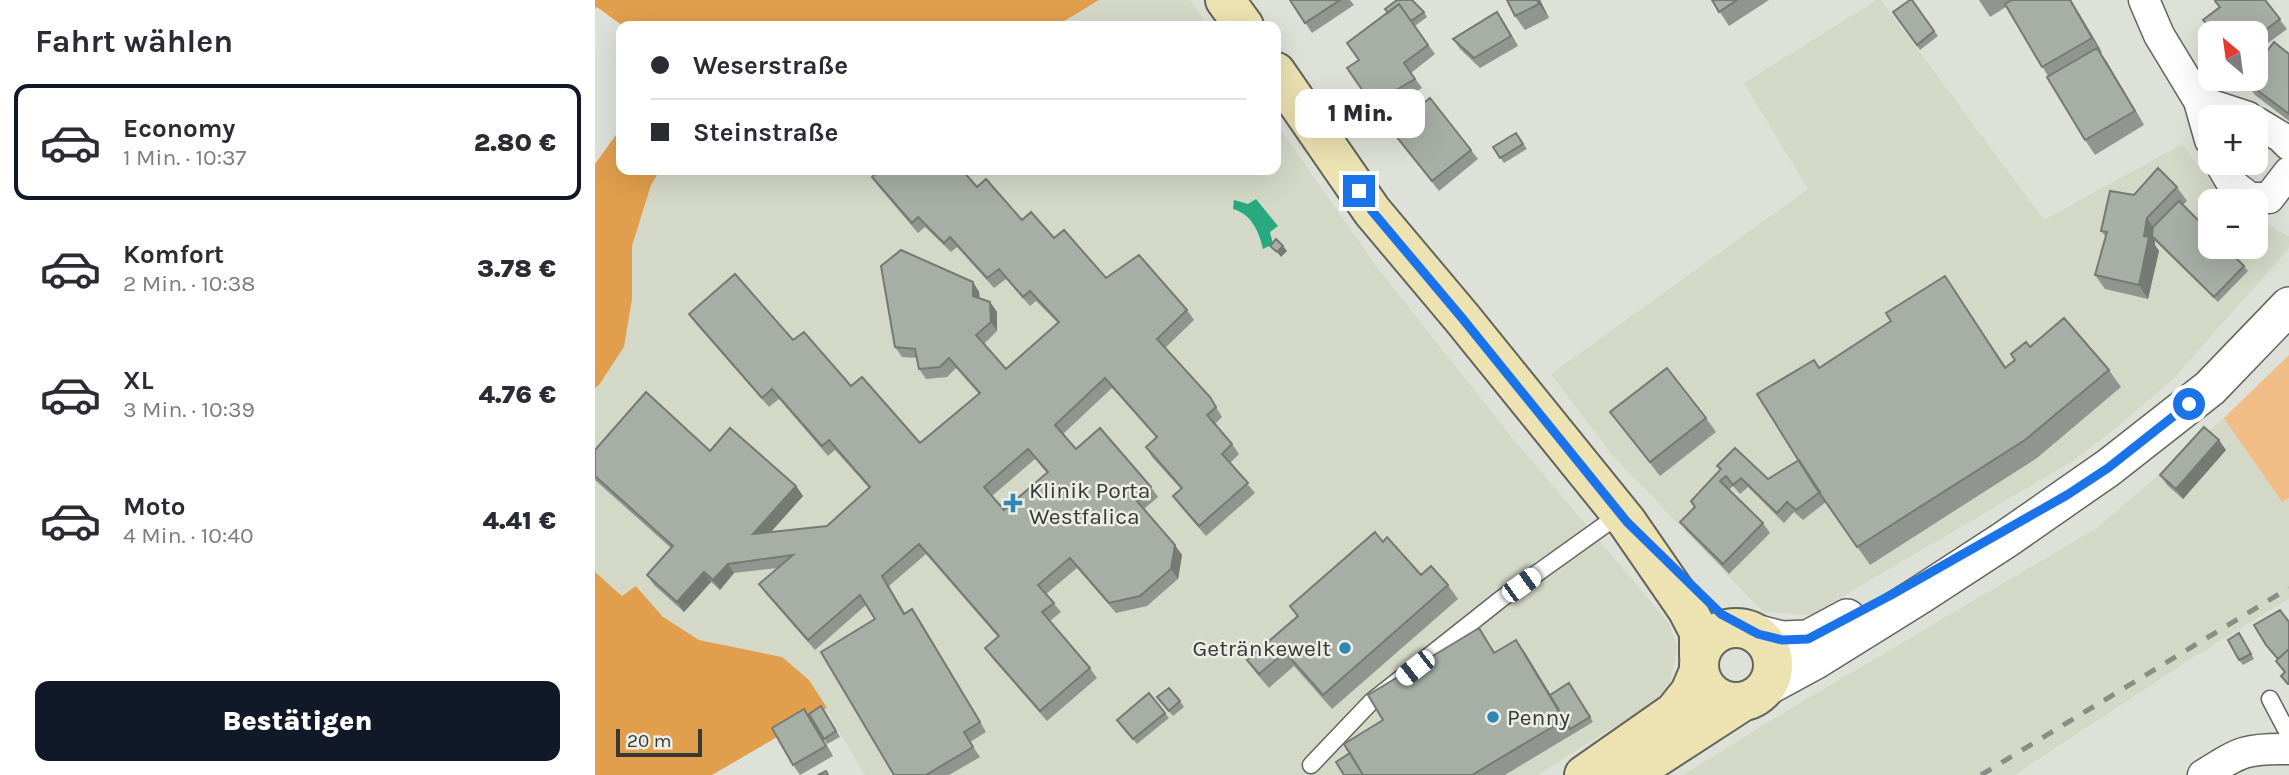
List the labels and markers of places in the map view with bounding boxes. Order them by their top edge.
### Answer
place label: Klinik Porta Westfalica [1029,477,1150,530]
marker: Klinik Porta Westfalica [1003,493,1023,513]
place label: Getränkewelt [1193,635,1331,662]
marker: Getränkewelt [1337,640,1353,656]
place label: Penny [1507,704,1570,731]
marker: Penny [1485,709,1501,725]

